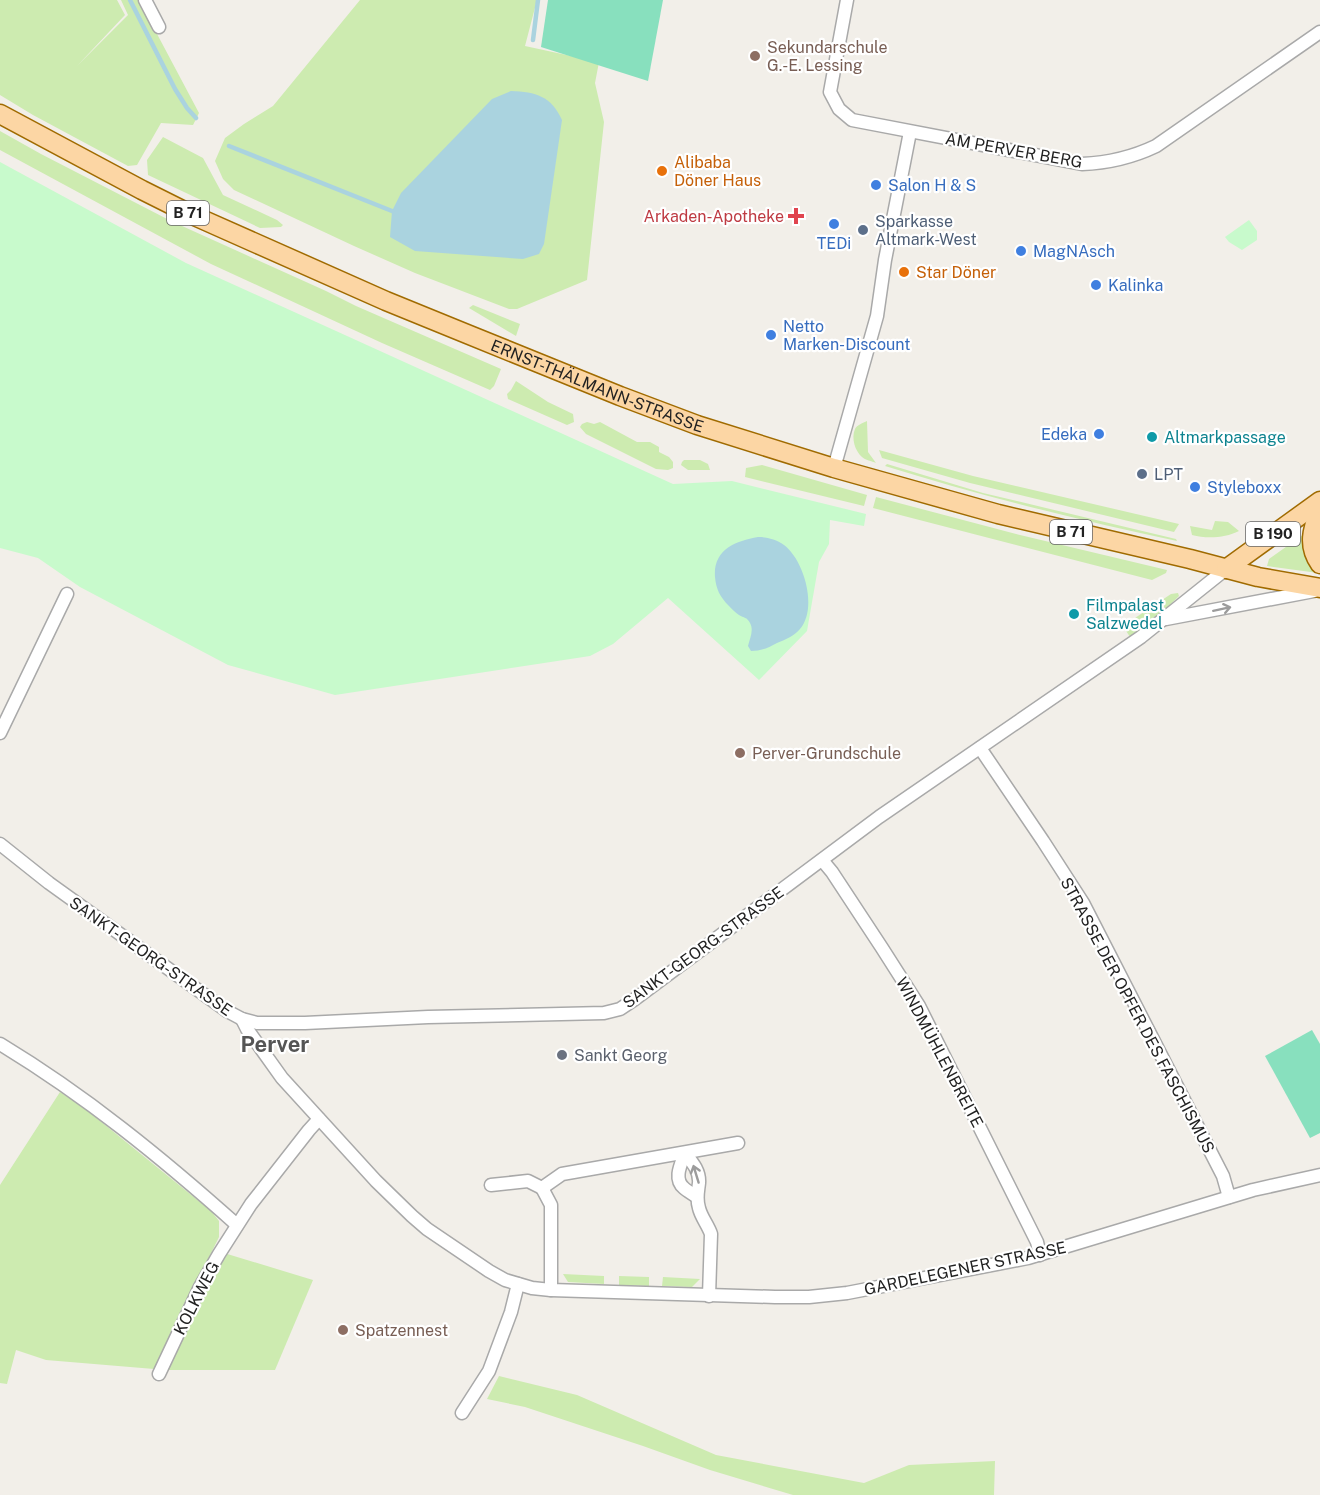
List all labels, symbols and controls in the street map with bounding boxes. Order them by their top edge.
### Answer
place label: Sekundarschule G.-E. Lessing [767,38,888,75]
marker: Sekundarschule G.-E. Lessing [748,49,762,63]
street label: AM PERVER BERG [944,129,1084,172]
place label: Alibaba Döner Haus [674,153,761,190]
marker: Alibaba Döner Haus [655,164,669,178]
place label: Salon H & S [888,176,976,195]
marker: Salon H & S [869,178,883,192]
road number: B 71 [167,201,209,225]
place label: Arkaden-Apotheke [644,207,784,226]
marker: Arkaden-Apotheke [789,209,803,223]
place label: Sparkasse Altmark-West [875,212,977,249]
marker: TEDi [827,217,841,231]
marker: Sparkasse Altmark-West [856,223,870,237]
place label: TEDi [817,234,851,253]
place label: MagNAsch [1033,242,1115,261]
marker: MagNAsch [1014,244,1028,258]
place label: Star Döner [916,263,996,282]
marker: Star Döner [897,265,911,279]
place label: Kalinka [1108,276,1163,295]
marker: Kalinka [1089,278,1103,292]
place label: Netto Marken-Discount [783,317,910,354]
marker: Netto Marken-Discount [764,328,778,342]
street label: ERNST-THÄLMANN-STRASSE [488,336,706,437]
place label: Edeka [1041,425,1087,444]
marker: Edeka [1092,427,1106,441]
place label: Altmarkpassage [1164,428,1286,447]
marker: Altmarkpassage [1145,430,1159,444]
place label: LPT [1154,465,1183,484]
marker: LPT [1135,467,1149,481]
place label: Styleboxx [1207,478,1282,497]
marker: Styleboxx [1188,480,1202,494]
road number: B 71 [1050,520,1092,544]
road number: B 190 [1246,522,1300,546]
place label: Filmpalast Salzwedel [1086,596,1164,633]
one-way arrow [1212,603,1231,614]
marker: Filmpalast Salzwedel [1067,607,1081,621]
place label: Perver-Grundschule [752,744,901,763]
marker: Perver-Grundschule [733,746,747,760]
street label: STRASSE DER OPFER DES FASCHISMUS [1057,874,1219,1156]
street label: SANKT-GEORG-STRASSE [619,883,787,1012]
street label: SANKT-GEORG-STRASSE [66,893,236,1020]
street label: WINDMÜHLENBREITE [892,973,988,1131]
district label: Perver [241,1031,309,1057]
place label: Sankt Georg [574,1046,667,1065]
marker: Sankt Georg [555,1048,569,1062]
one-way arrow [690,1164,701,1183]
street label: GARDELEGENER STRASSE [862,1238,1068,1299]
street label: KOLKWEG [170,1258,223,1338]
place label: Spatzennest [355,1321,448,1340]
marker: Spatzennest [336,1323,350,1337]

